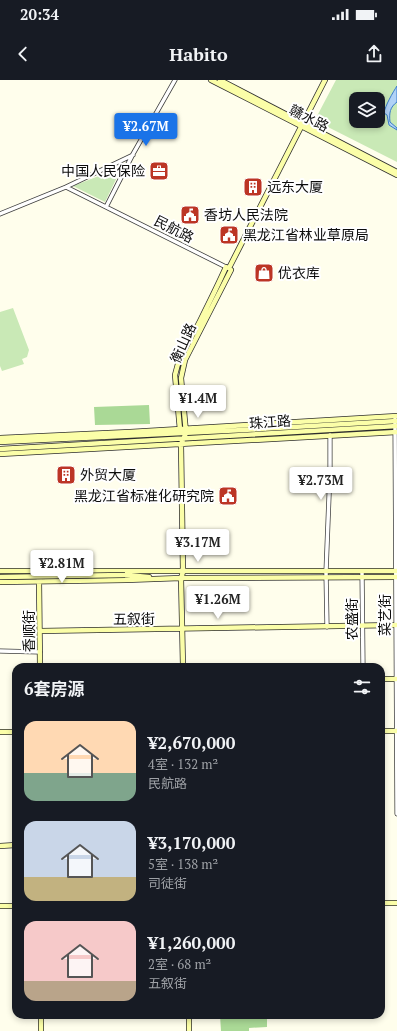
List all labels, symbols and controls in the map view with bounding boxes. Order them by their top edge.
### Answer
text: 20:34 [20,4,59,24]
text: Habito [169,42,228,66]
icon: back [12,43,34,65]
icon: share [363,43,385,65]
map controls [349,92,385,128]
button: layers [349,92,385,128]
street label: 赣水路 [286,100,332,136]
pin: ¥2.67M [113,113,179,147]
text: ¥2.67M [123,117,169,135]
office icon: 中国人民保险 [148,160,170,182]
place label: 中国人民保险 [61,161,145,180]
building icon: 远东大厦 [242,176,264,198]
place label: 远东大厦 [267,177,323,196]
public building icon: 香坊人民法院 [179,204,201,226]
place label: 香坊人民法院 [204,205,288,224]
street label: 民航路 [151,211,197,247]
public building icon: 黑龙江省林业草原局 [218,224,240,246]
place label: 黑龙江省林业草原局 [243,225,369,244]
shop icon: 优衣库 [253,262,275,284]
place label: 优衣库 [278,263,320,282]
street label: 衡山路 [165,320,200,366]
pin: ¥1.4M [170,385,226,419]
text: ¥1.4M [179,389,217,407]
street label: 珠江路 [248,411,292,432]
building icon: 外贸大厦 [55,464,77,486]
place label: 外贸大厦 [80,465,136,484]
pin: ¥2.73M [288,467,354,501]
text: ¥2.73M [298,471,344,489]
public building icon: 黑龙江省标准化研究院 [217,485,239,507]
place label: 黑龙江省标准化研究院 [74,486,214,505]
pin: ¥3.17M [165,529,231,563]
text: ¥3.17M [175,533,221,551]
pin: ¥2.81M [29,550,95,584]
text: ¥2.81M [39,554,85,572]
pin: ¥1.26M [185,586,251,620]
text: ¥1.26M [195,590,241,608]
street label: 菜艺街 [375,594,394,636]
street label: 农盛街 [342,598,361,640]
street label: 五叙街 [113,609,155,628]
street label: 香顺街 [19,610,38,652]
icon: filters [351,676,373,698]
text: 6套房源 [24,677,85,700]
text: ¥2,670,000 [148,731,235,754]
icon: home [56,737,104,785]
text: 4室 · 132 m² [148,755,218,773]
text: 民航路 [148,774,187,792]
text: ¥3,170,000 [148,831,235,854]
icon: home [56,837,104,885]
text: 5室 · 138 m² [148,855,218,873]
text: 司徒街 [148,874,187,892]
text: ¥1,260,000 [148,931,235,954]
icon: home [56,937,104,985]
text: 2室 · 68 m² [148,955,211,973]
text: 五叙街 [148,974,187,992]

